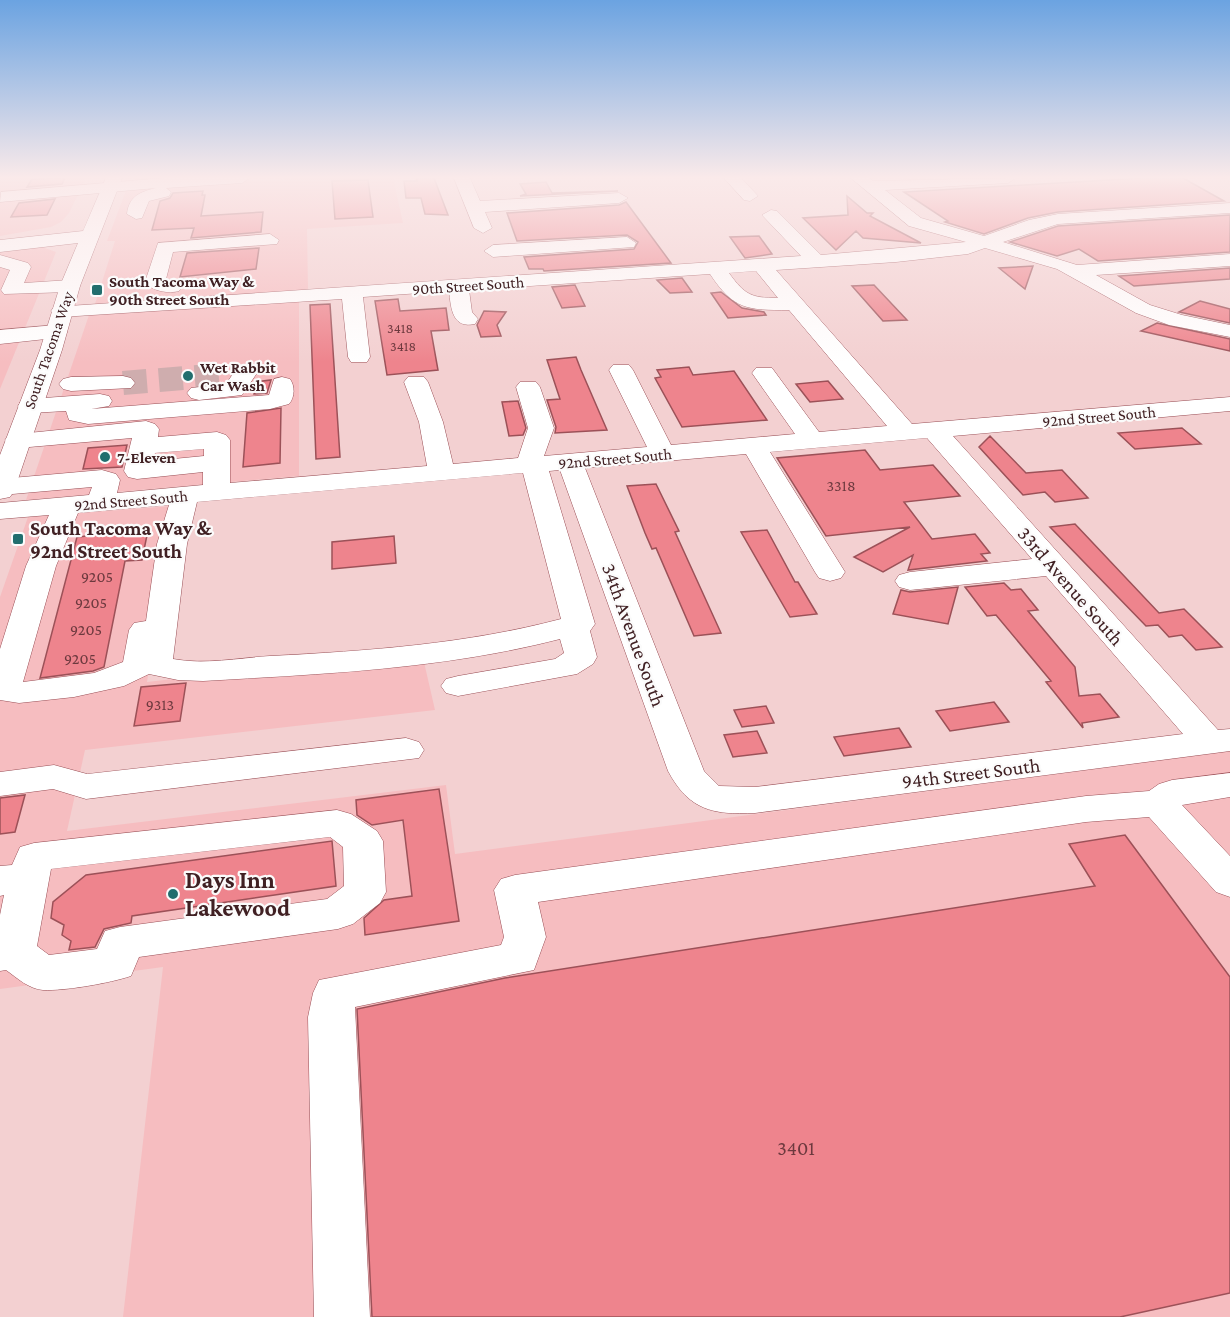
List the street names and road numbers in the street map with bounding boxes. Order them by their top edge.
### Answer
street label: 90th Street South [411,273,525,298]
street label: South Tacoma Way [20,289,78,411]
street label: 92nd Street South [1042,403,1157,430]
street label: 92nd Street South [558,445,673,472]
street label: 92nd Street South [74,487,189,514]
street label: 33rd Avenue South [1014,522,1129,650]
street label: 34th Avenue South [598,560,670,710]
street label: 94th Street South [901,754,1042,792]

